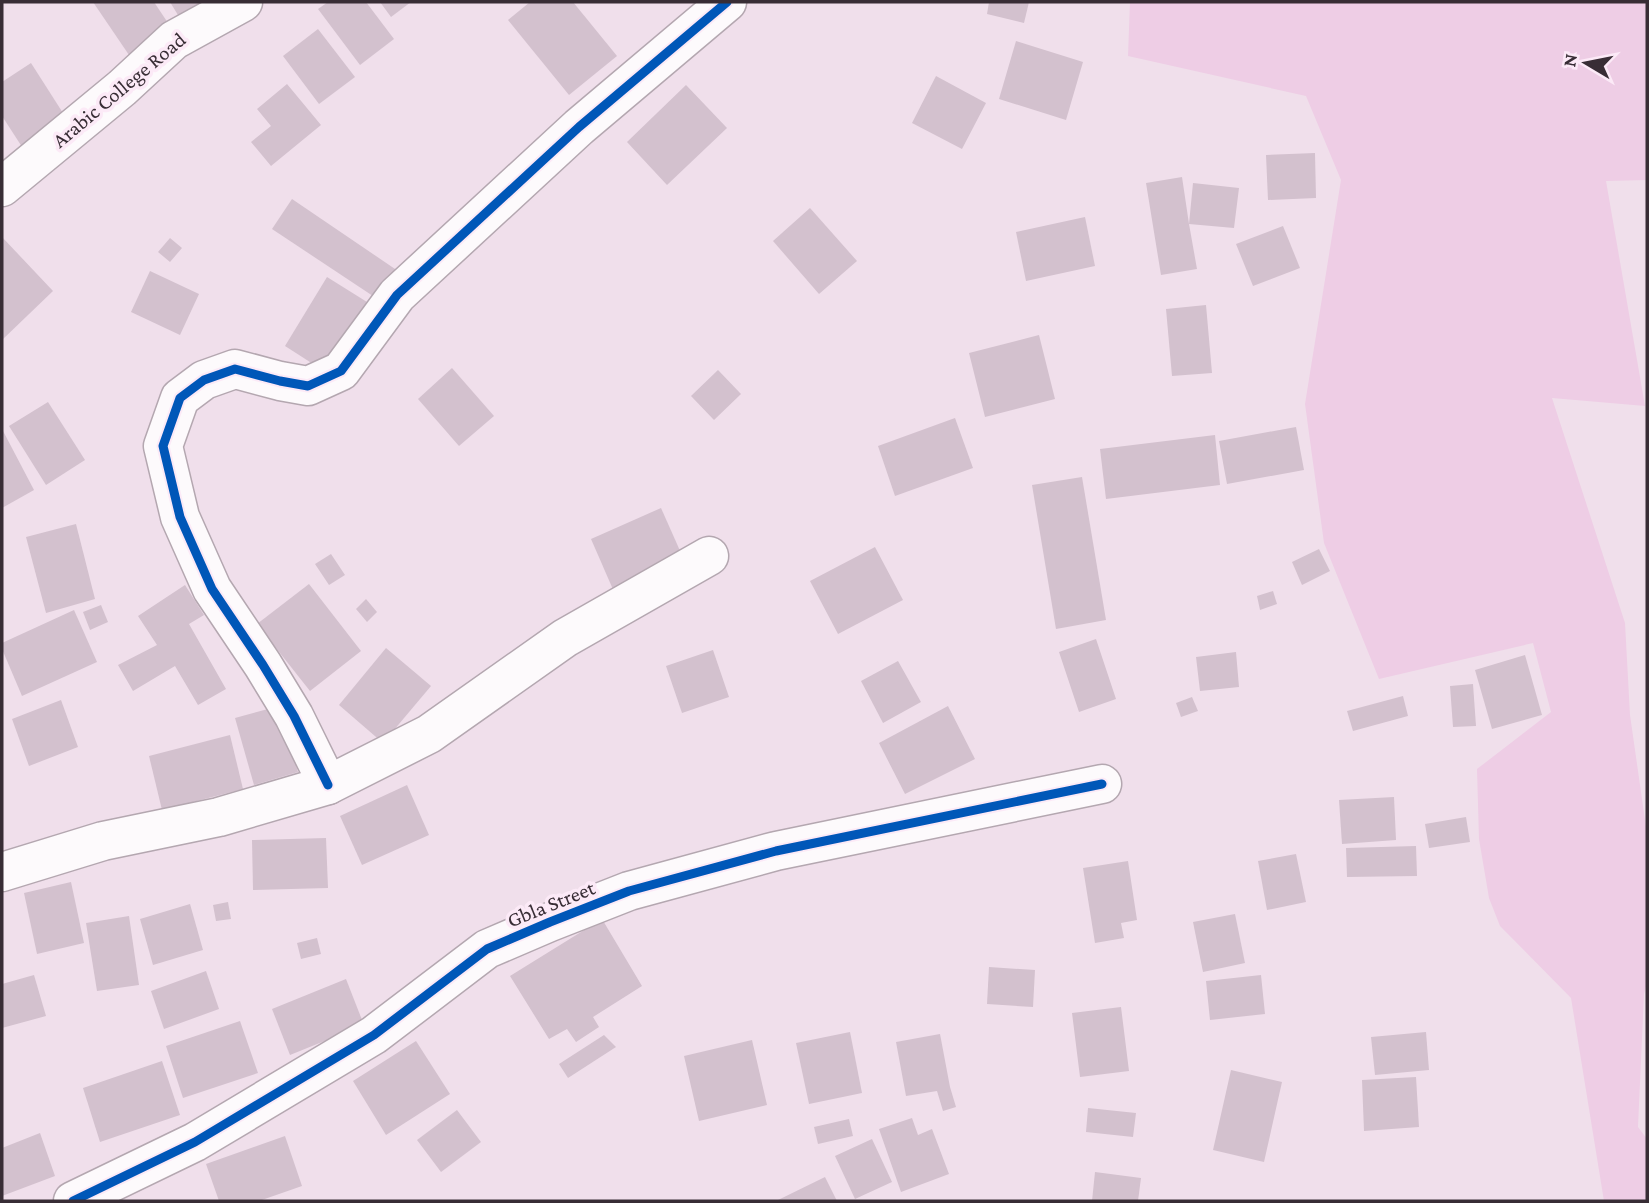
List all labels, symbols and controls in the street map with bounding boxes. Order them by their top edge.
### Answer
street label: Arabic College Road [48,27,190,153]
north arrow [1551,28,1621,98]
text: N [1558,52,1581,68]
street label: Gbla Street [504,875,599,932]

